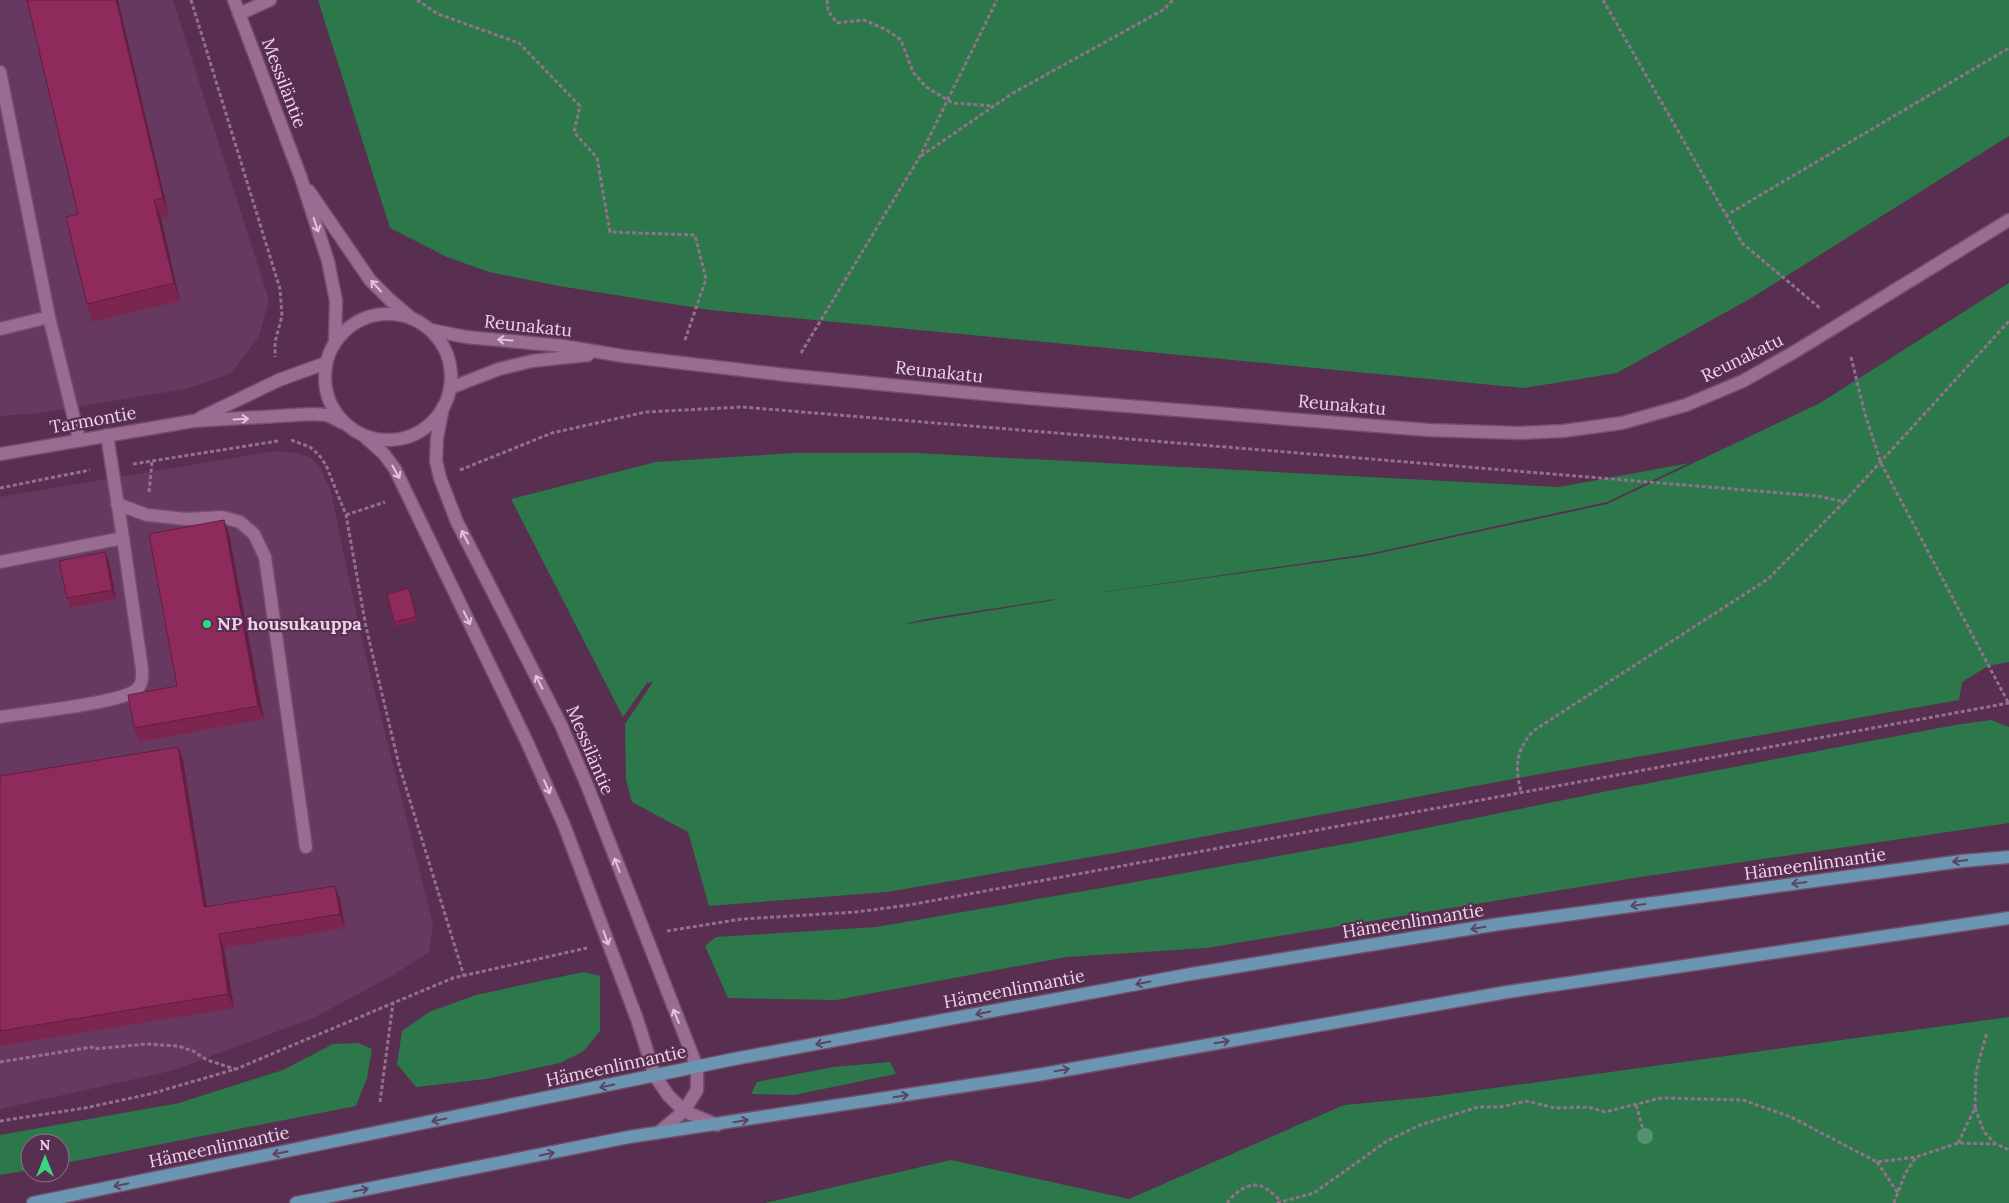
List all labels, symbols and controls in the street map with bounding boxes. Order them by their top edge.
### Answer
street label: Messiläntie [257,35,312,131]
one-way arrow [312,216,322,232]
one-way arrow [370,280,382,292]
street label: Reunakatu [483,309,573,342]
street label: Reunakatu [1697,328,1787,387]
one-way arrow [497,335,513,344]
street label: Reunakatu [894,355,984,388]
street label: Reunakatu [1297,389,1387,420]
street label: Tarmontie [48,401,138,438]
one-way arrow [233,414,249,423]
one-way arrow [391,464,401,479]
one-way arrow [460,530,470,545]
one-way arrow [463,610,473,625]
place label: NP housukauppa [217,612,362,635]
marker: NP housukauppa [201,618,213,630]
one-way arrow [534,675,543,690]
street label: Messiläntie [561,702,620,798]
one-way arrow [543,779,553,794]
street label: Hämeenlinnantie [1742,842,1888,885]
one-way arrow [1953,856,1969,866]
one-way arrow [612,858,621,873]
one-way arrow [1792,878,1808,888]
street label: Hämeenlinnantie [1340,898,1486,943]
one-way arrow [1631,901,1647,911]
one-way arrow [1470,923,1486,933]
one-way arrow [602,930,612,945]
street label: Hämeenlinnantie [941,964,1087,1013]
one-way arrow [1135,979,1151,988]
one-way arrow [976,1008,992,1018]
one-way arrow [671,1009,681,1024]
one-way arrow [1214,1037,1230,1047]
one-way arrow [816,1038,832,1048]
street label: Hämeenlinnantie [543,1039,689,1092]
one-way arrow [1053,1065,1069,1075]
one-way arrow [600,1082,616,1091]
one-way arrow [893,1091,909,1101]
one-way arrow [432,1116,448,1125]
one-way arrow [733,1116,749,1126]
street label: Hämeenlinnantie [146,1120,292,1173]
north arrow [20,1133,70,1183]
text: N [40,1136,51,1154]
one-way arrow [272,1148,288,1158]
one-way arrow [538,1148,554,1158]
one-way arrow [113,1181,129,1190]
one-way arrow [353,1185,369,1194]

